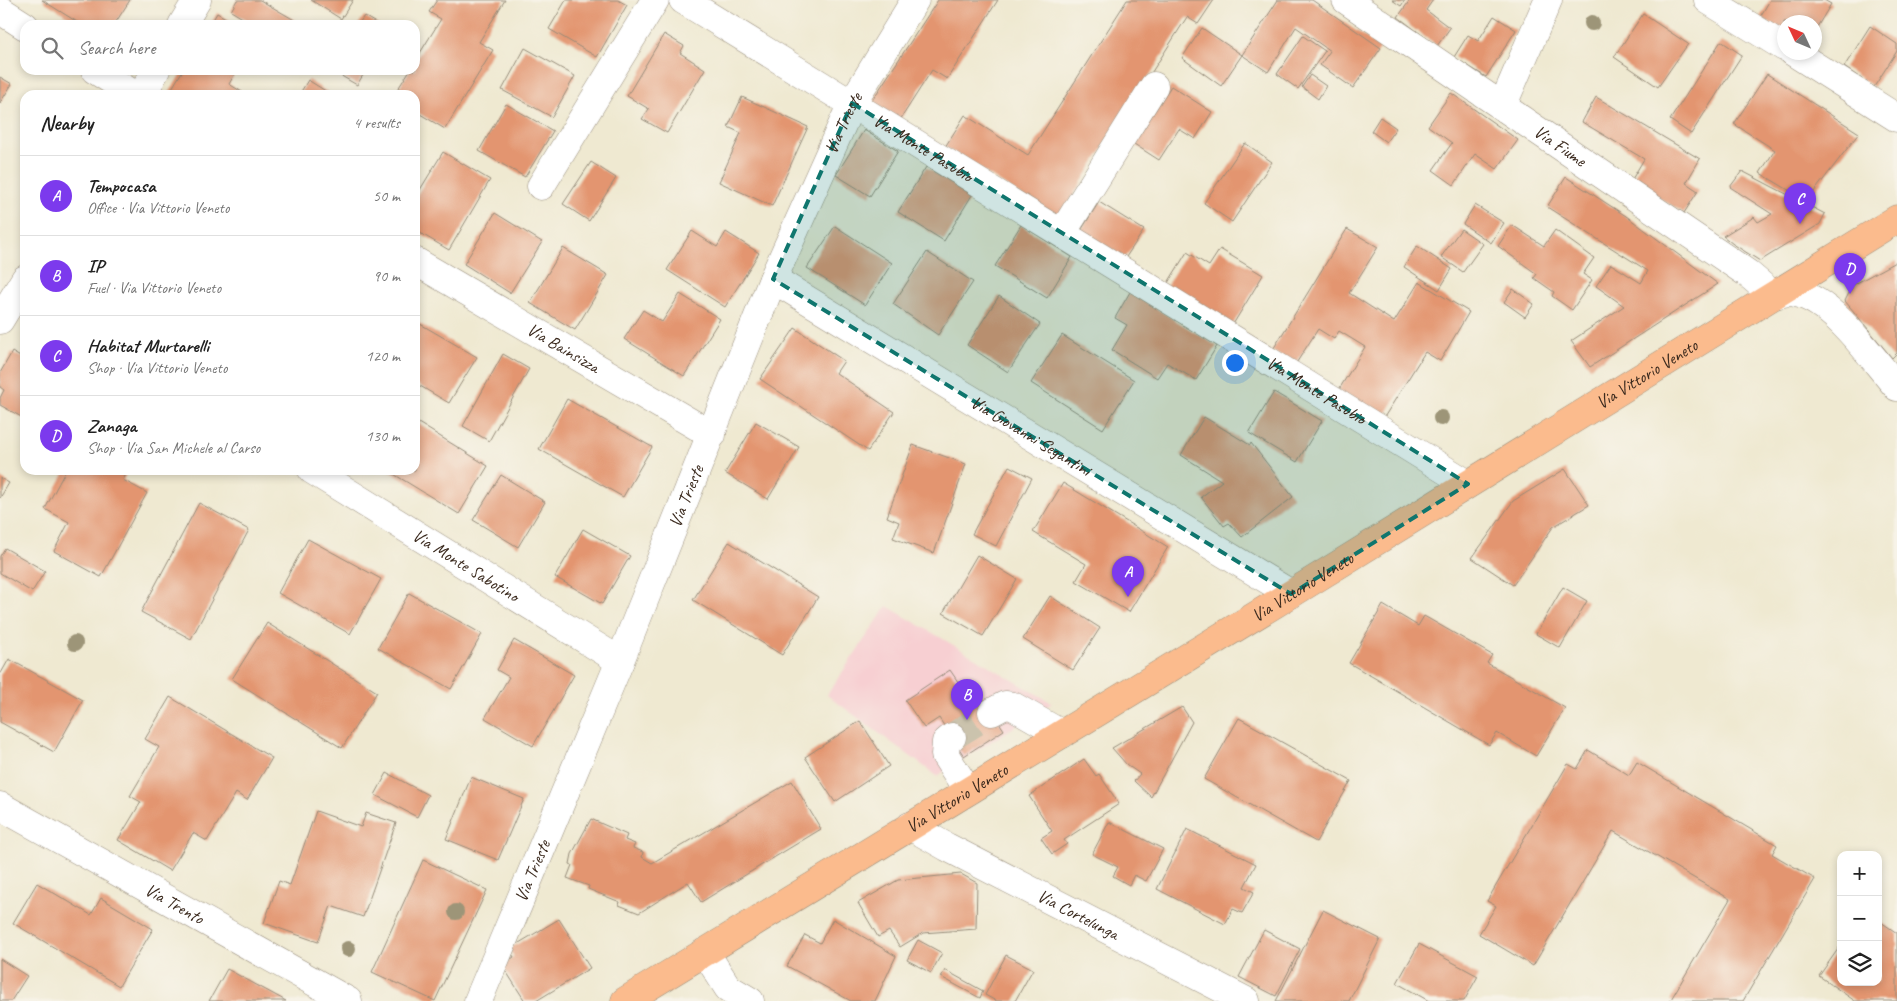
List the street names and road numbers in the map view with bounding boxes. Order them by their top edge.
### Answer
street label: Via Trieste [820,87,867,157]
street label: Via Monte Pasubio [869,109,978,188]
street label: Via Fiume [1530,120,1591,172]
street label: Via Bainsizza [523,318,605,379]
street label: Via Vittorio Veneto [1592,333,1703,413]
street label: Via Monte Pasubio [1263,352,1371,430]
street label: Via Giovanni Segantini [967,391,1097,482]
street label: Via Trieste [664,461,709,530]
street label: Via Monte Sabotino [409,524,524,608]
street label: Via Vittorio Veneto [1248,546,1359,626]
street label: Via Vittorio Veneto [902,758,1013,838]
street label: Via Trieste [510,836,555,905]
street label: Via Trento [141,879,209,930]
street label: Via Cortelunga [1034,884,1124,945]

